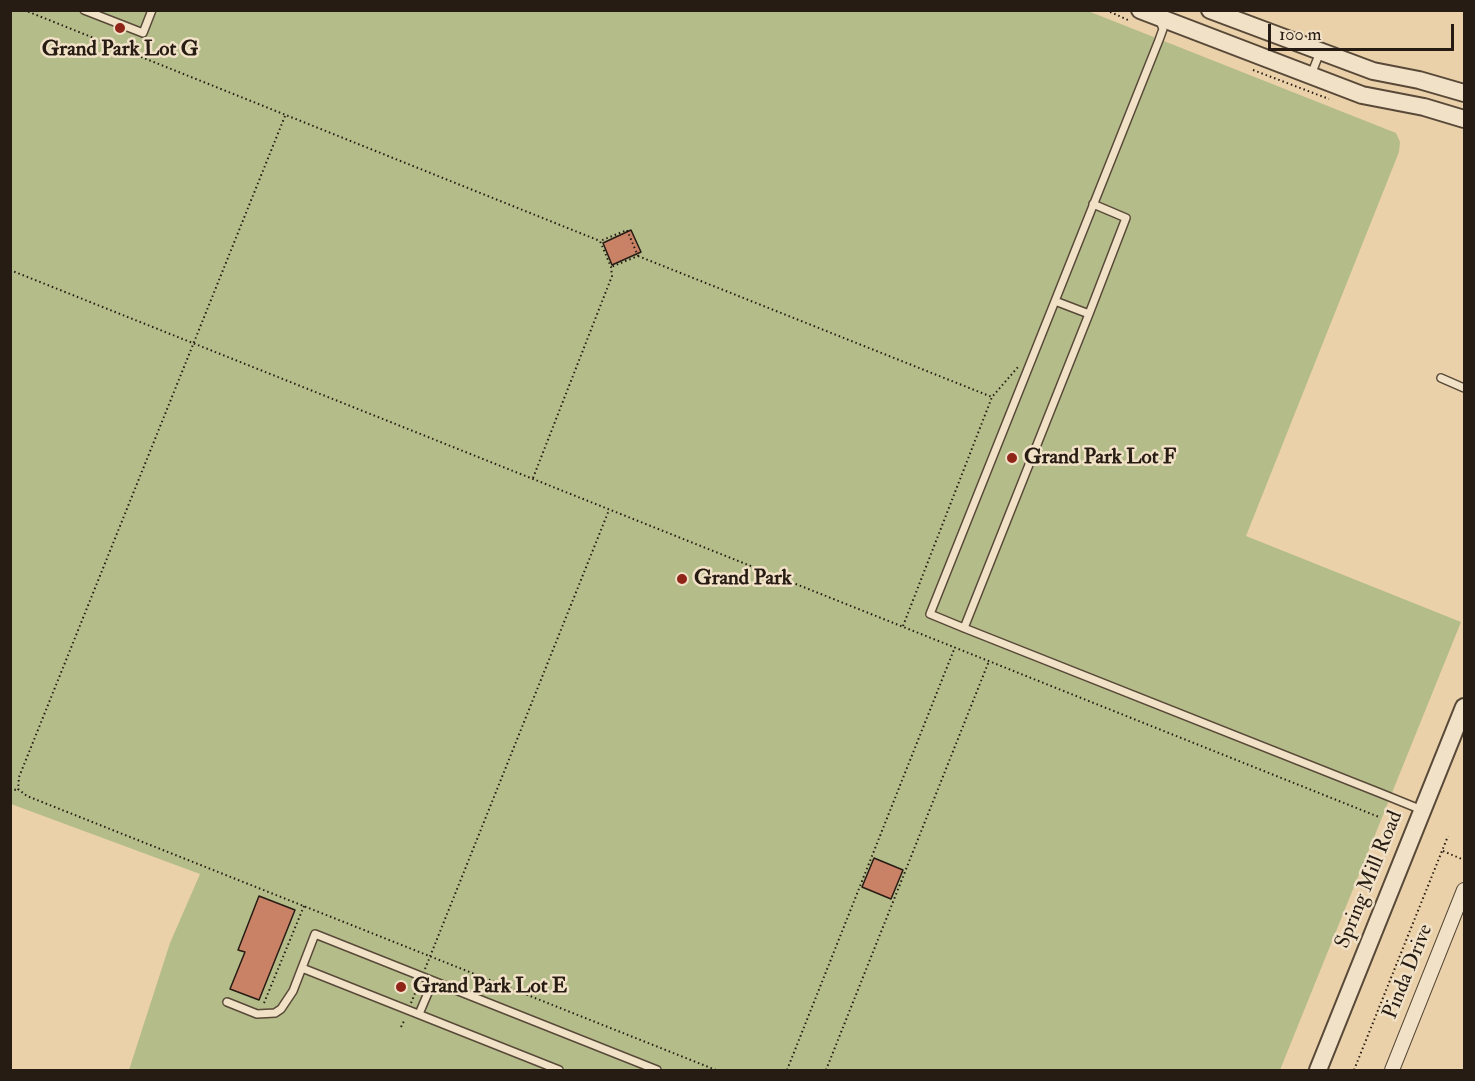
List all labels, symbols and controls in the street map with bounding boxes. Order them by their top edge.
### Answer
scale bar [1271,12,1457,50]
marker: Grand Park Lot G [113,21,127,35]
text: 100 m [1279,23,1322,46]
place label: Grand Park Lot G [42,37,198,63]
place label: Grand Park Lot F [1024,445,1176,471]
marker: Grand Park Lot F [1005,451,1019,465]
place label: Grand Park [694,566,792,592]
marker: Grand Park [675,572,689,586]
street label: Spring Mill Road [1331,808,1409,952]
street label: Pinda Drive [1379,921,1439,1023]
place label: Grand Park Lot E [413,974,567,1000]
marker: Grand Park Lot E [394,980,408,994]

